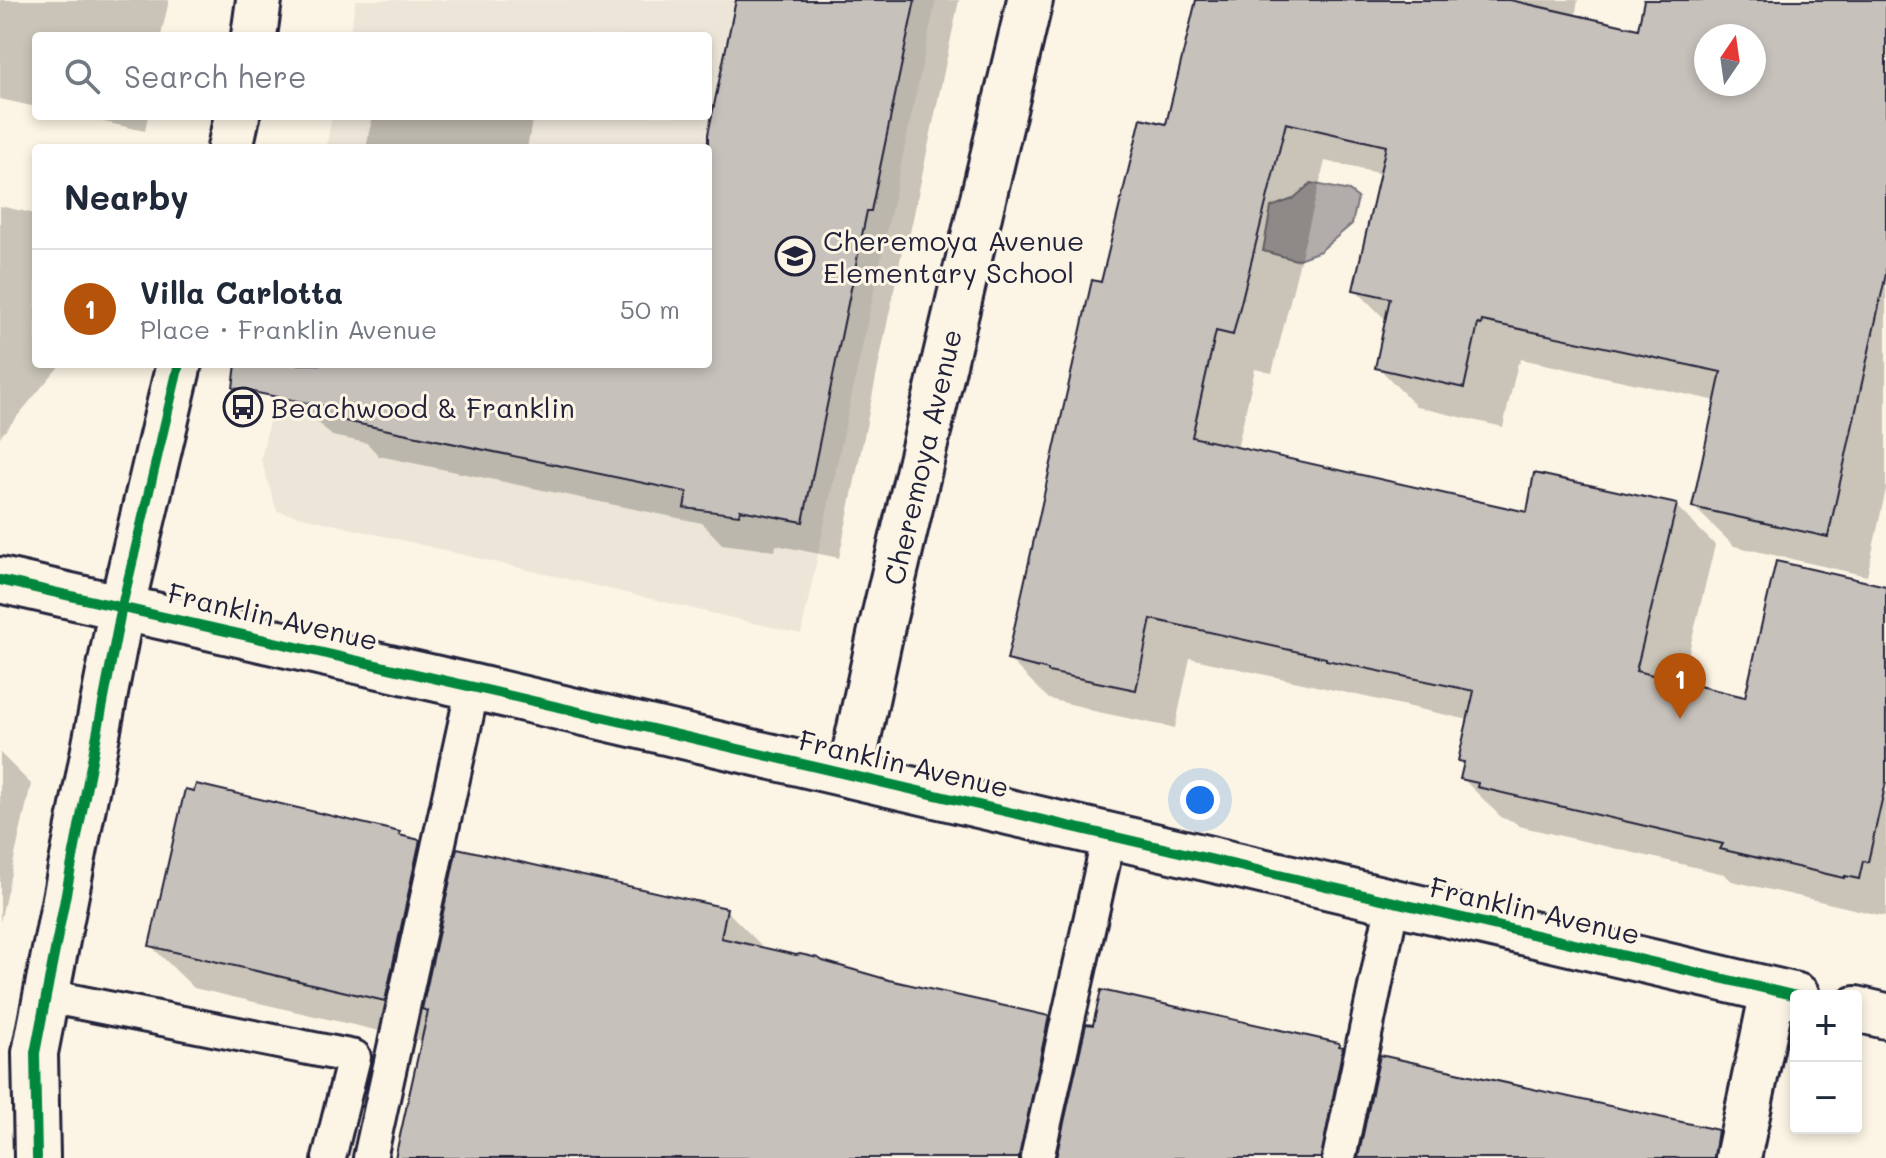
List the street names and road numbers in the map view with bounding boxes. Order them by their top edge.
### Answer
street label: Cheremoya Avenue [875,326,969,588]
street label: Franklin Avenue [164,574,382,658]
street label: Franklin Avenue [795,721,1013,805]
street label: Franklin Avenue [1426,868,1644,952]

